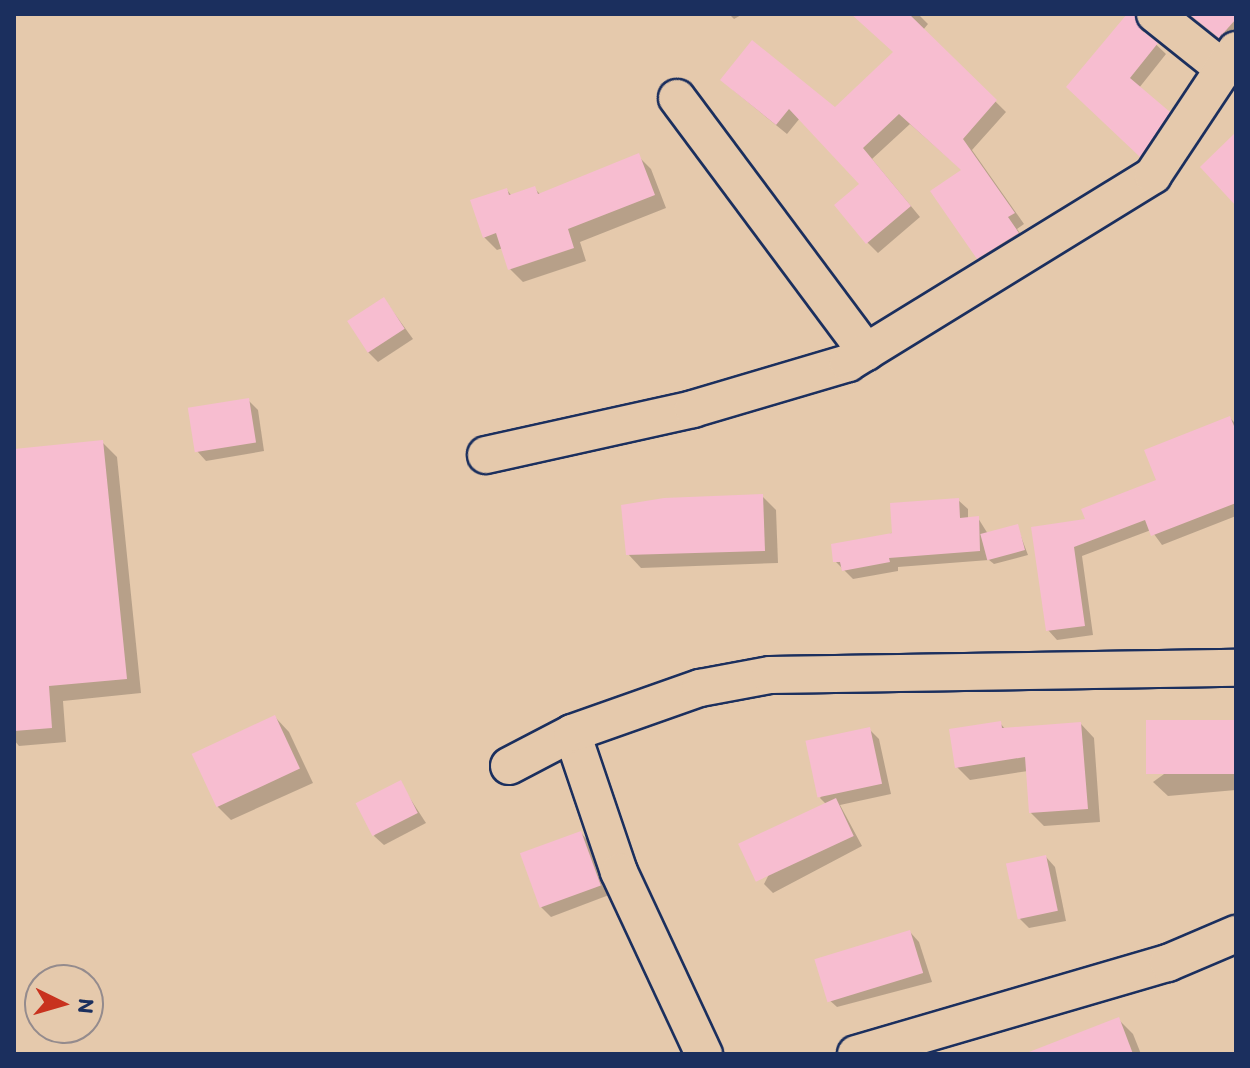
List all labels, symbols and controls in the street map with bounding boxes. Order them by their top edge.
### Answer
north arrow [24,964,104,1044]
text: N [72,997,101,1015]

